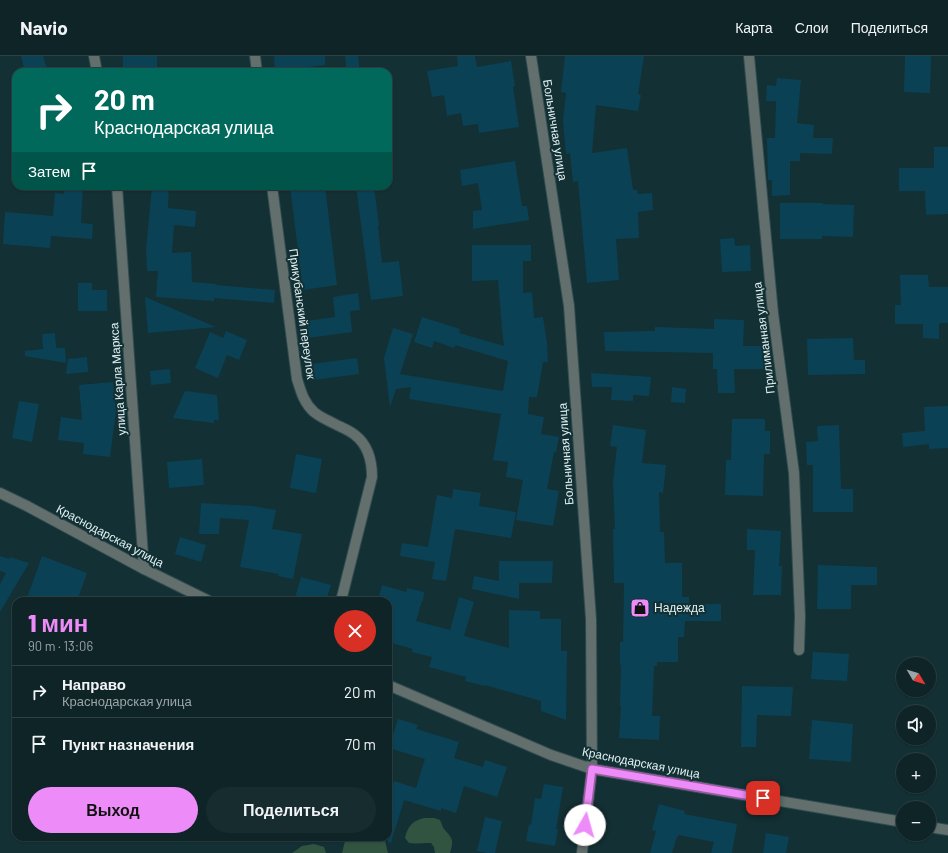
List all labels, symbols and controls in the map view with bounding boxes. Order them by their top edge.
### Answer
text: Navio [20,16,68,39]
text: Карта [735,19,773,36]
text: Слои [795,19,829,36]
text: Поделиться [851,19,928,36]
street label: Больничная улица [540,78,571,182]
text: 20 m [94,82,155,116]
icon: right [28,84,80,136]
text: Краснодарская улица [94,116,274,138]
icon: arrive [78,160,100,182]
text: Затем [28,162,70,180]
street label: Прикубанский переулок [286,248,319,381]
street label: Прилиманная улица [749,281,778,395]
street label: улица Карла Маркса [106,322,129,436]
street label: Больничная улица [554,402,577,506]
street label: Краснодарская улица [54,501,167,570]
shop icon: Надежда [629,597,651,619]
place label: Надежда [654,600,705,615]
text: 1 мин [28,608,88,637]
button: close [334,610,376,652]
text: 90 m · 13:06 [28,638,93,654]
north arrow [896,657,936,697]
map controls [896,657,936,841]
text: Направо [62,675,126,693]
icon: right [28,681,50,703]
text: 20 m [344,683,376,701]
text: Краснодарская улица [62,693,192,709]
button: sound [896,705,936,745]
icon: arrive [28,733,50,755]
text: Пункт назначения [62,735,194,753]
text: 70 m [345,735,376,753]
street label: Краснодарская улица [581,744,702,781]
button: + [896,753,936,793]
pin [746,781,780,815]
button: Выход [28,787,198,833]
button: Поделиться [206,787,376,833]
icon: arrive [752,787,774,809]
button: − [896,801,936,841]
position arrow [564,804,606,846]

